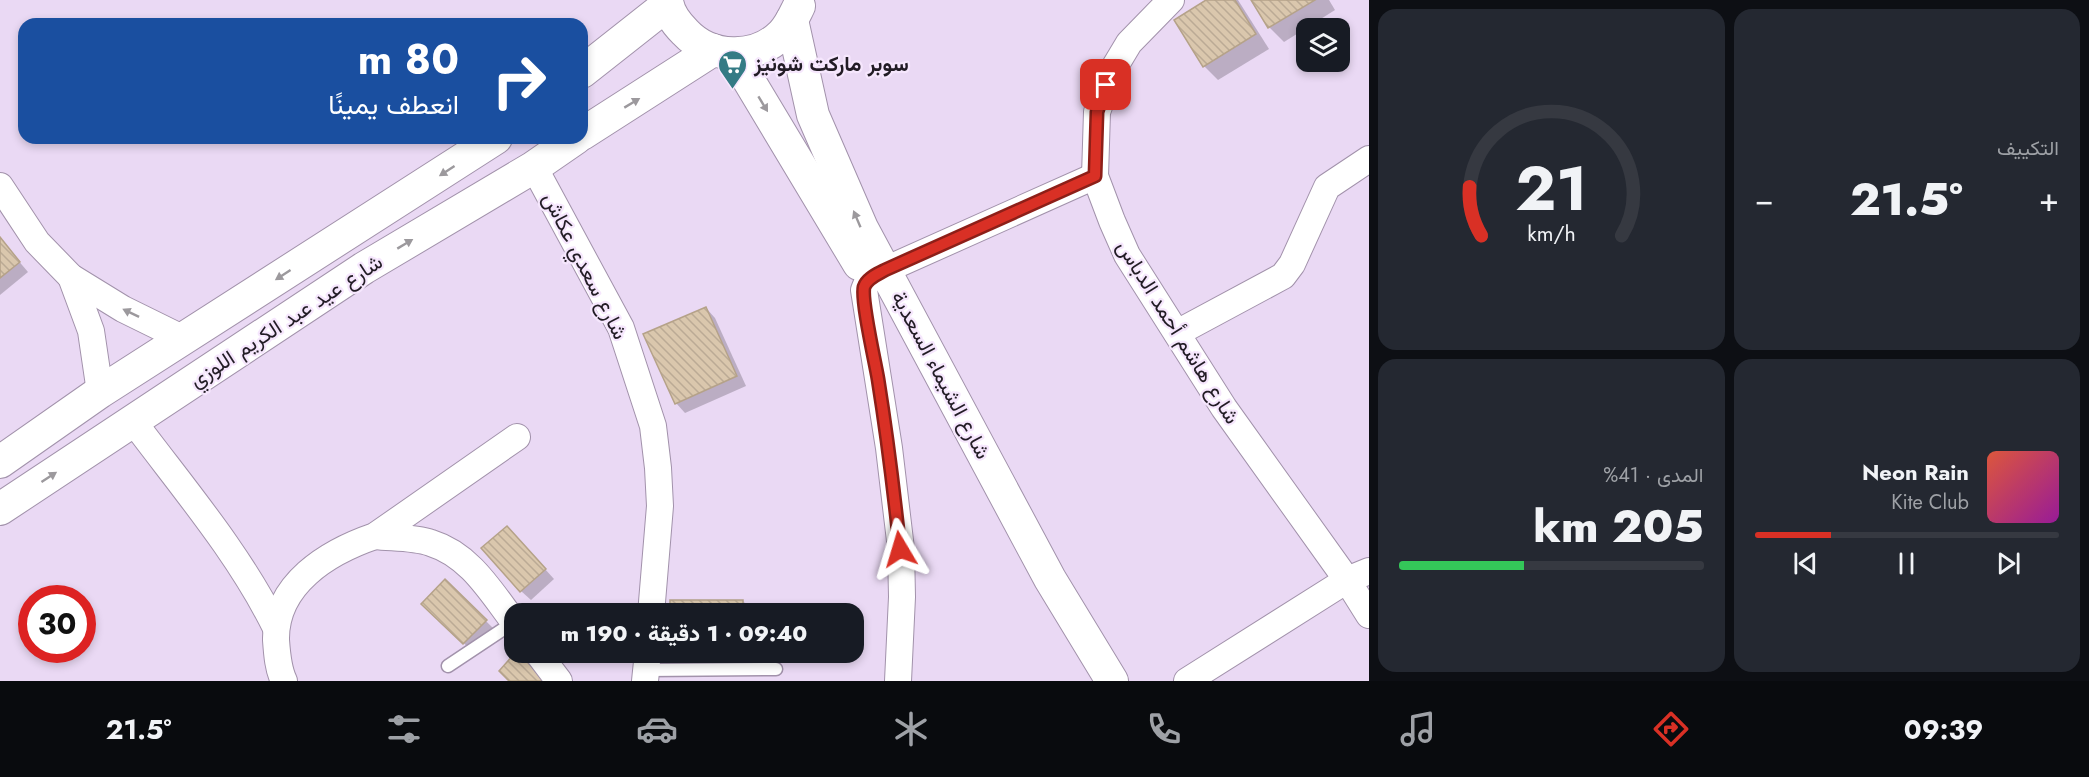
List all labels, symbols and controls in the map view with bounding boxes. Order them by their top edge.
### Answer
map controls [1296,18,1350,72]
button: layers [1296,18,1350,72]
text: 80 m [358,29,459,90]
icon: right [480,42,558,120]
supermarket icon: سوبر ماركت شونيز [717,48,749,90]
place label: سوبر ماركت شونيز [753,49,909,79]
pin [1080,59,1131,110]
icon: arrive [1089,68,1122,101]
text: انعطف يمينًا [328,85,459,124]
one-way arrow [758,96,768,113]
one-way arrow [623,97,640,108]
text: التكييف [1997,134,2059,163]
text: 21 [1515,143,1588,233]
one-way arrow [439,165,455,176]
text: 21.5° [1850,167,1963,232]
text: − [1755,176,1774,223]
text: + [2039,176,2059,223]
street label: شارع سعدي عكاش [533,187,635,346]
one-way arrow [853,210,862,227]
text: km/h [1527,219,1575,250]
street label: شارع هاشم أحمد الدباس [1109,234,1247,430]
one-way arrow [397,238,413,249]
street label: شارع عيد عبد الكريم اللوزي [183,247,390,397]
one-way arrow [274,270,291,281]
street label: شارع الشيماء السعدية [884,286,998,464]
one-way arrow [123,309,140,318]
text: Neon Rain [1862,456,1969,488]
text: المدى · 41% [1603,461,1704,490]
one-way arrow [41,472,57,483]
text: Kite Club [1891,488,1969,517]
text: 205 km [1533,494,1704,559]
position arrow [868,517,932,581]
icon: previous [1789,547,1822,580]
icon: pause [1890,547,1923,580]
icon: next [1992,547,2025,580]
speed limit sign: 30 [18,585,96,663]
text: 09:40 · 1 دقيقة · 190 m [561,617,807,649]
icon: filters [383,708,425,750]
icon: car [636,708,678,750]
icon: climate [890,708,932,750]
icon: phone [1143,708,1185,750]
icon: music [1397,708,1439,750]
icon: directions [1650,708,1692,750]
text: 21.5° [106,710,171,749]
text: 09:39 [1904,710,1983,749]

